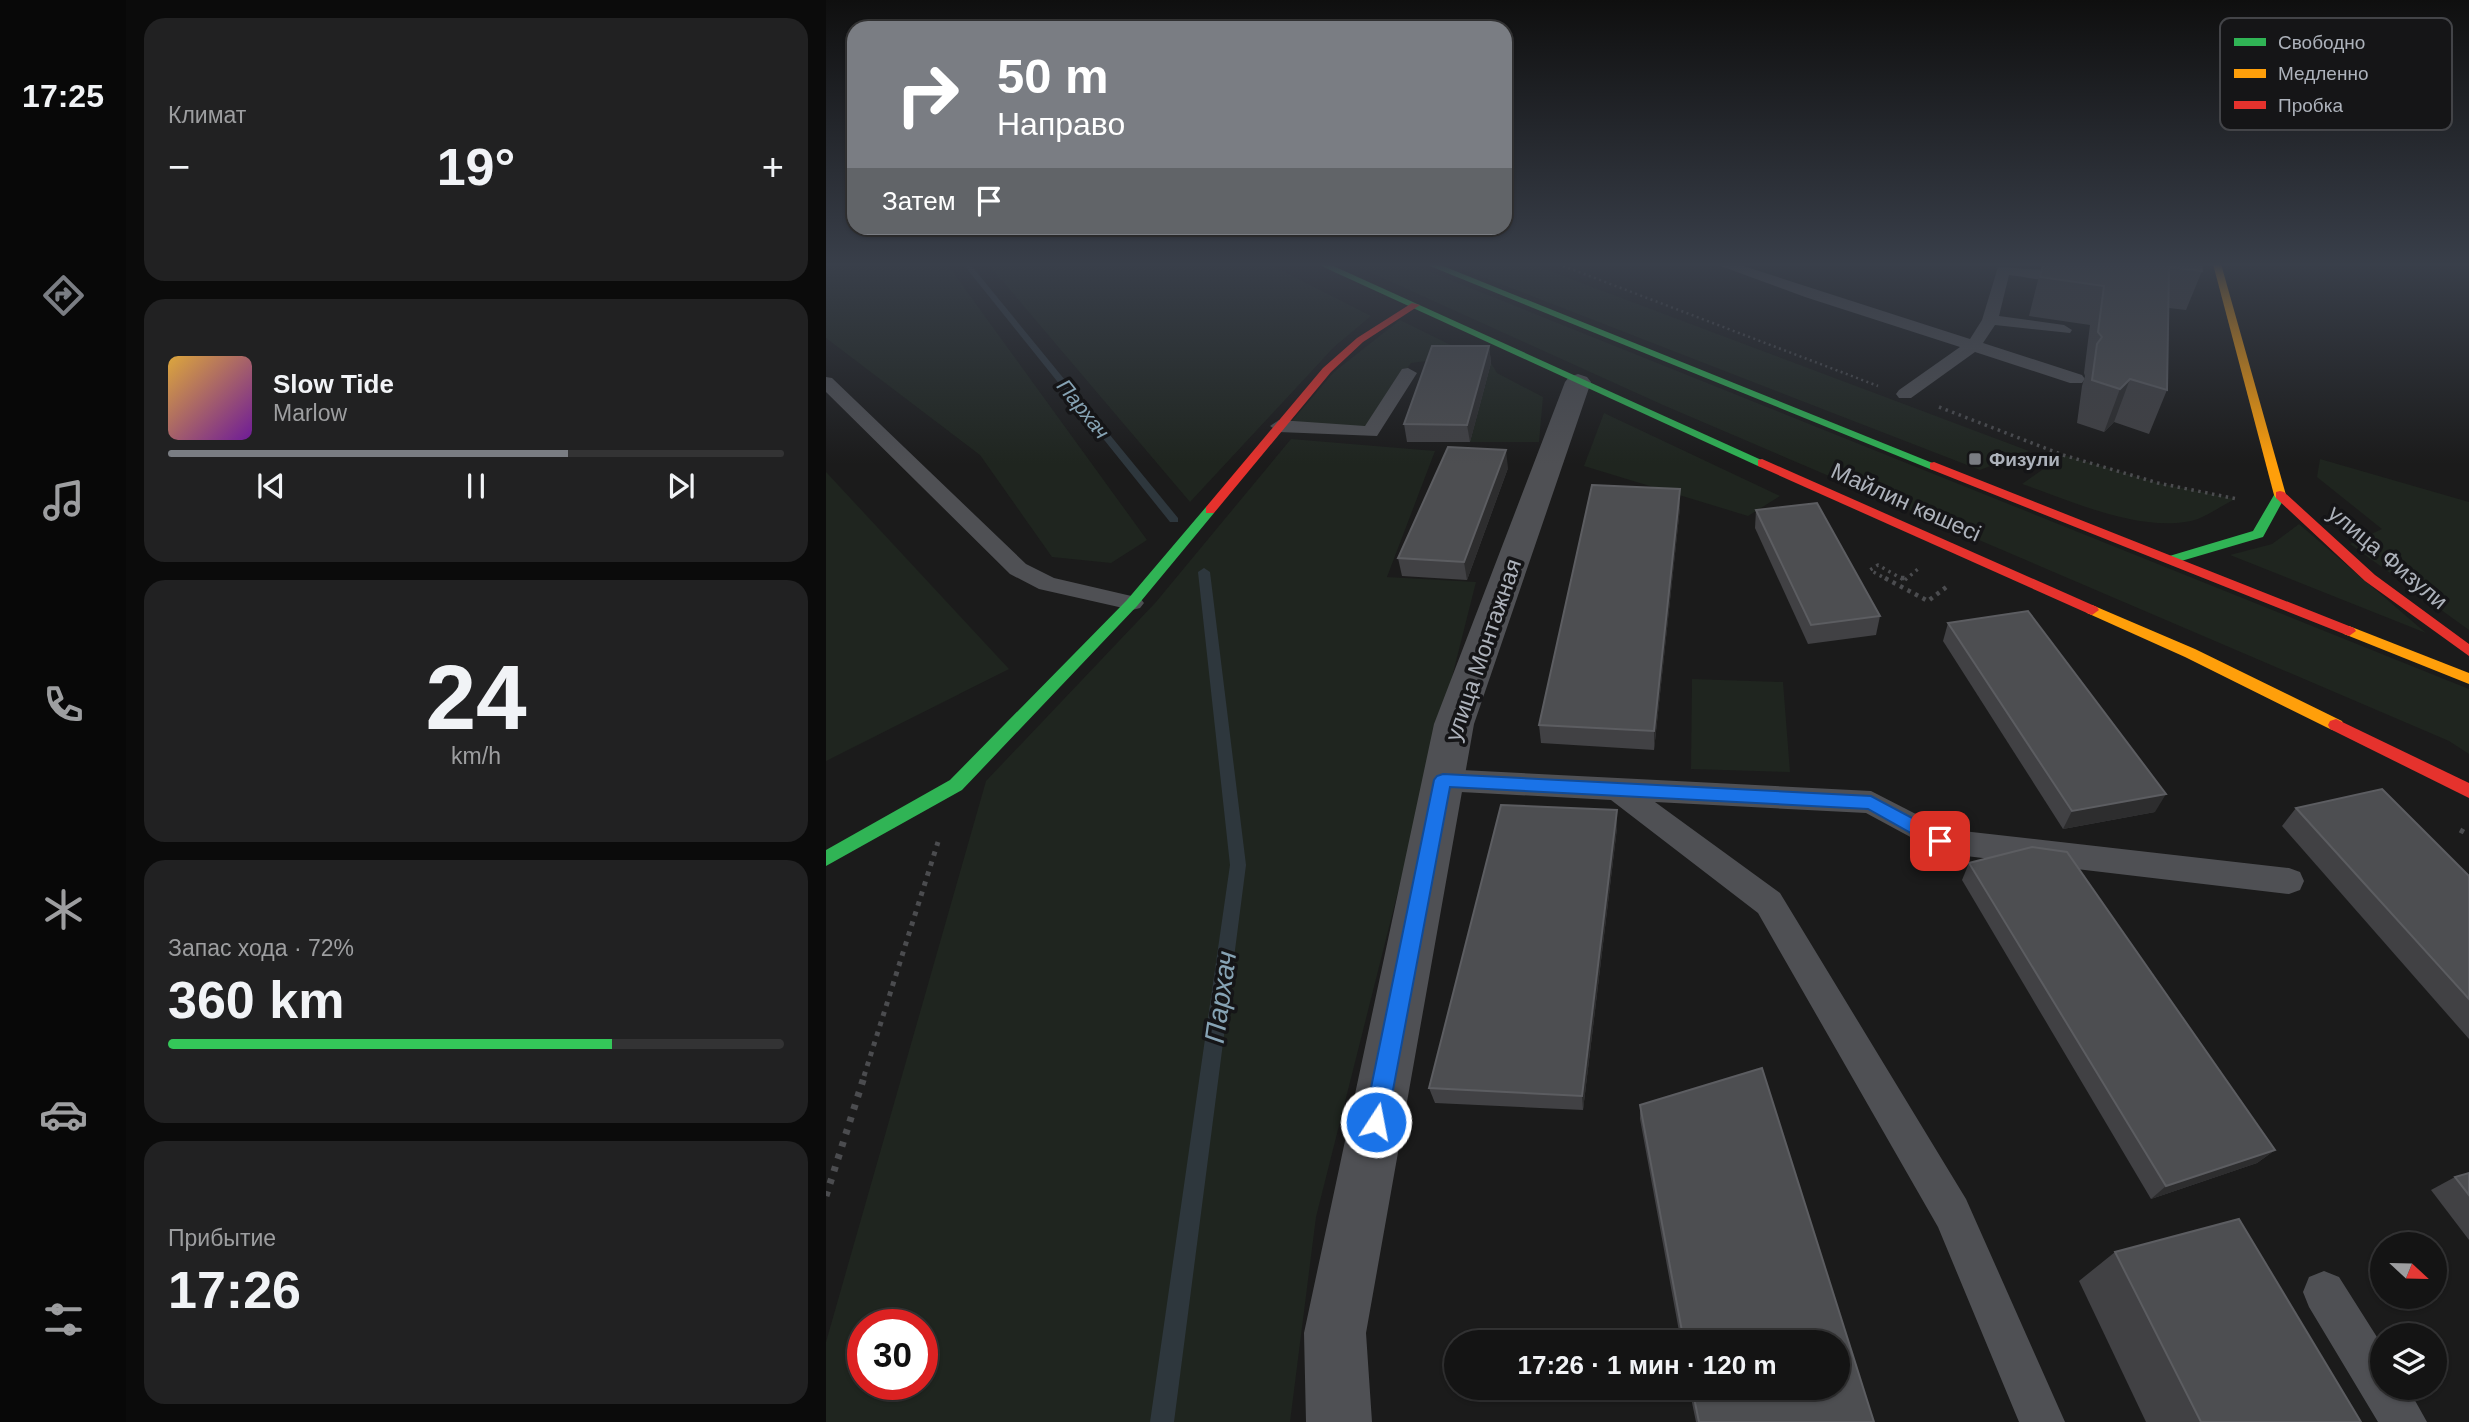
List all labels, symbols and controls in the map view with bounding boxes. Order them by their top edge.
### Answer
legend [2220,18,2452,130]
text: Свободно [2278,32,2365,53]
icon: right [882,49,973,140]
text: 50 m [997,49,1109,103]
text: Медленно [2278,63,2368,84]
text: 17:25 [22,78,104,114]
text: Пробка [2278,95,2343,116]
text: Климат [168,102,246,128]
text: Направо [997,106,1125,142]
text: 19° [437,138,515,196]
text: − [168,146,190,188]
text: + [762,146,784,188]
icon: arrive [970,182,1008,220]
text: Затем [882,186,956,216]
icon: directions [39,271,88,320]
text: Slow Tide [273,369,394,399]
water label: Пархач [1053,375,1114,443]
text: Marlow [273,400,347,426]
place label: Физули [1989,449,2060,470]
marker: Физули [1967,451,1983,467]
street label: Майлин көшесі [1827,457,1985,547]
icon: previous [252,467,290,505]
icon: pause [457,467,495,505]
icon: next [662,467,700,505]
icon: music [39,476,88,525]
street label: улица Физули [2323,500,2453,614]
street label: улица Монтажная [1440,556,1526,744]
text: 24 [425,647,527,748]
icon: phone [39,680,88,729]
text: km/h [451,743,501,769]
pin [1910,811,1970,871]
icon: arrive [1921,822,1959,860]
icon: climate [39,885,88,934]
text: Запас хода · 72% [168,935,354,961]
water label: Пархач [1199,949,1242,1045]
text: 360 km [168,971,344,1029]
position arrow [1339,1085,1413,1159]
icon: car [39,1090,88,1139]
text: Прибытие [168,1225,276,1251]
north arrow [2370,1232,2446,1309]
map controls [2370,1232,2447,1400]
text: 17:26 [168,1261,301,1319]
icon: filters [39,1295,88,1344]
speed limit sign: 30 [847,1309,938,1400]
button: layers [2370,1323,2447,1400]
text: 17:26 · 1 мин · 120 m [1517,1350,1777,1380]

